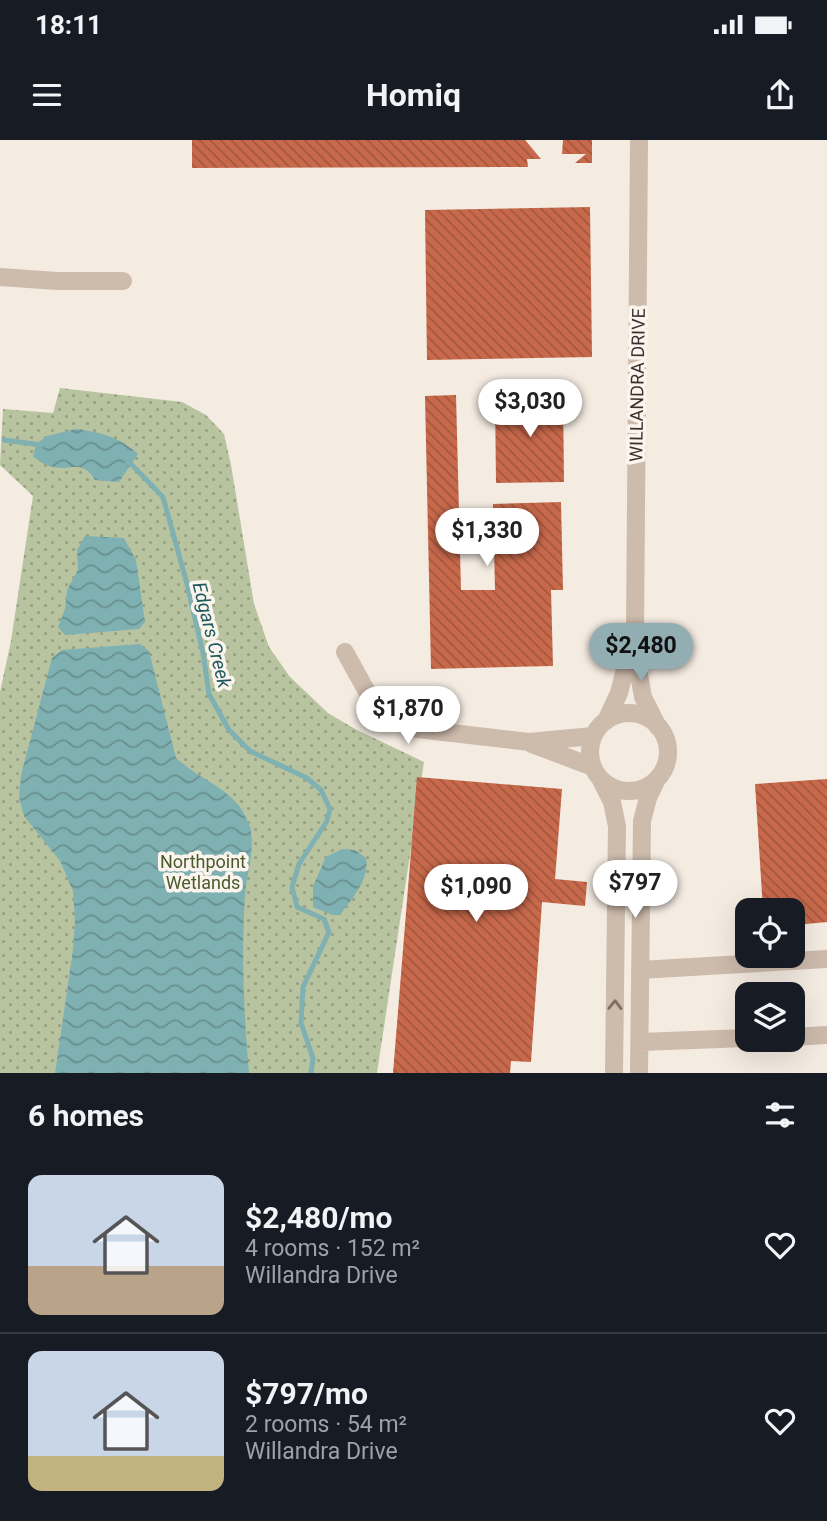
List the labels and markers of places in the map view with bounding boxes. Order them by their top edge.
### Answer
pin: $3,030 [473,380,587,439]
pin: $1,330 [430,508,544,568]
pin: $2,480 [584,624,698,683]
pin: $1,870 [351,686,465,746]
pin: $797 [594,860,676,920]
pin: $1,090 [419,864,533,924]

